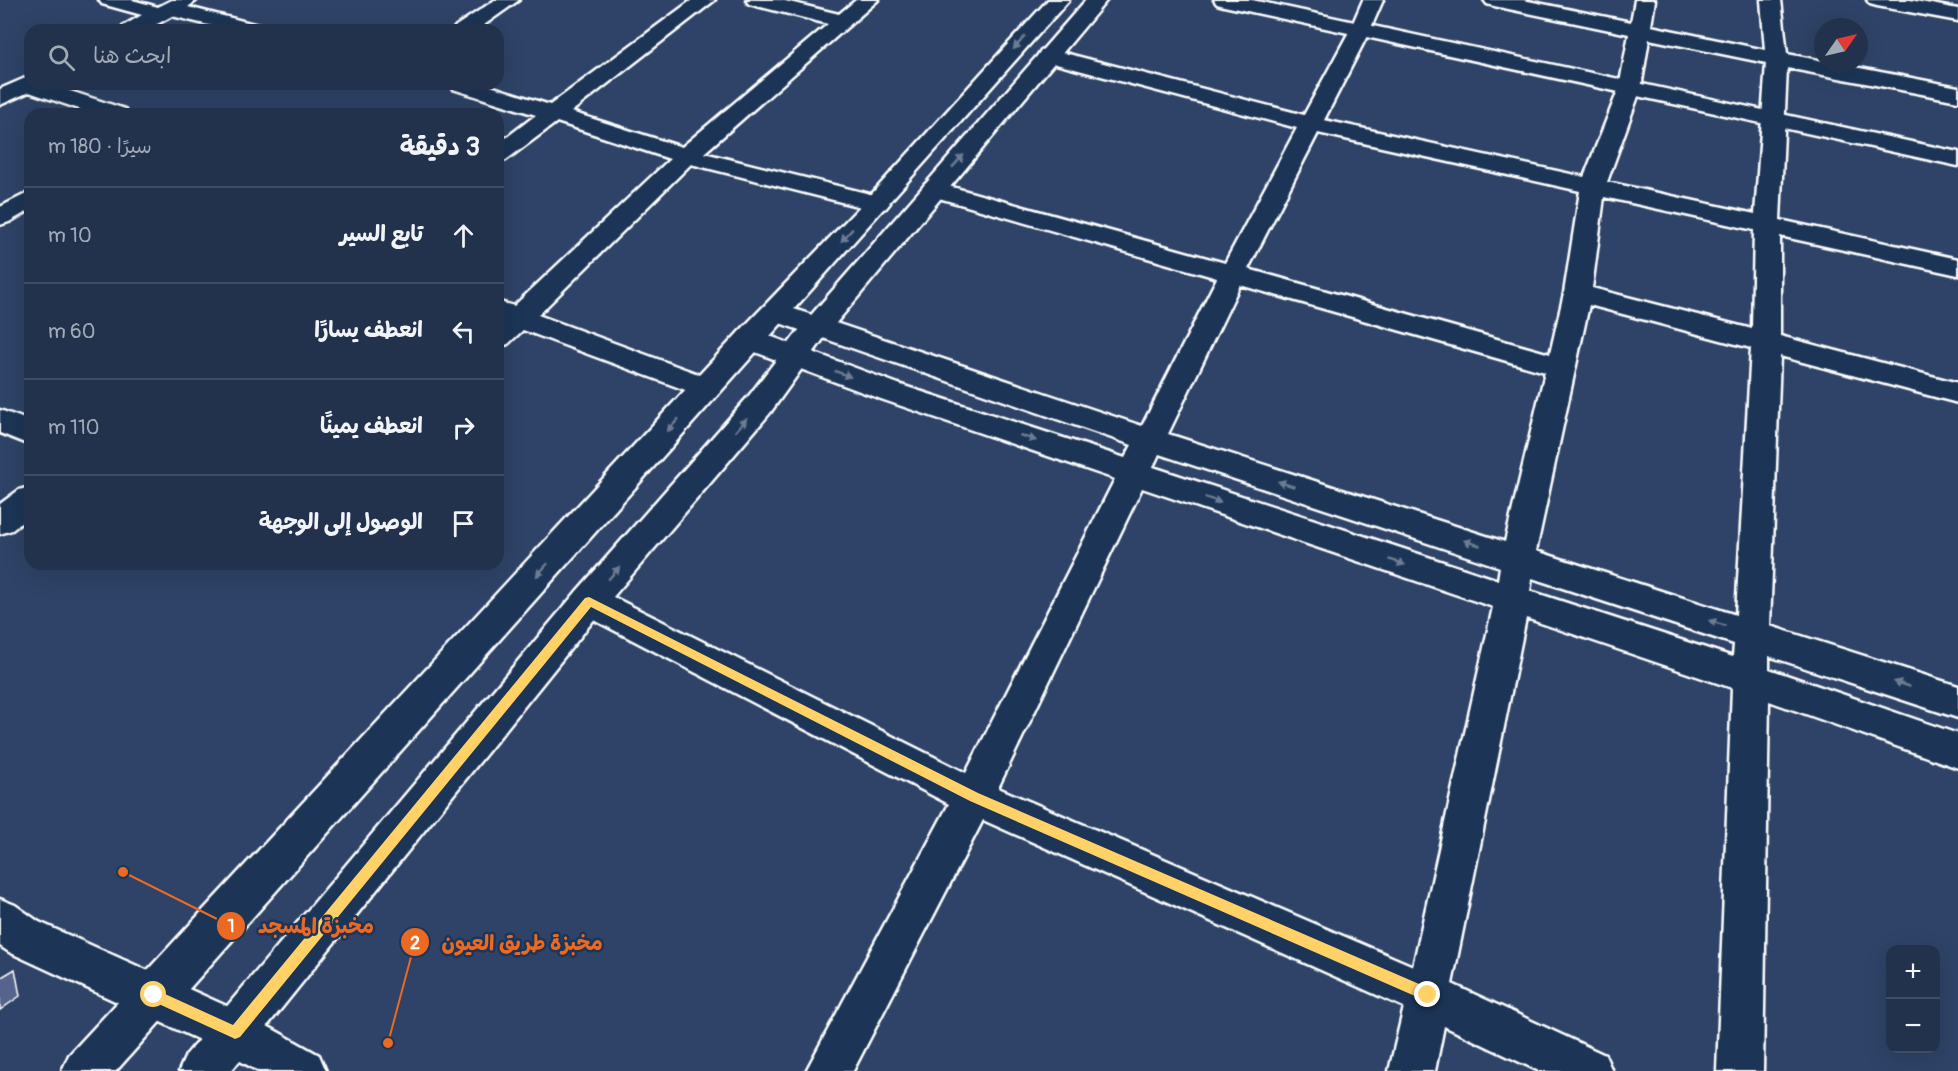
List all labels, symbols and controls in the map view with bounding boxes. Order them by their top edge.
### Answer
north arrow [1814,18,1868,72]
search box [24,24,504,90]
one-way arrow [1013,35,1026,50]
icon: search [45,41,78,74]
text: ابحث هنا [93,42,171,70]
text: 3 دقيقة [400,131,480,163]
text: سيرًا · 180 m [48,134,152,159]
one-way arrow [951,154,964,169]
icon: ahead [447,219,480,252]
text: تابع السير [340,220,423,248]
text: 10 m [48,223,92,248]
one-way arrow [841,227,854,242]
icon: left [447,315,480,348]
text: انعطف يسارًا [314,316,423,344]
text: 60 m [48,319,95,344]
one-way arrow [835,369,853,379]
icon: right [447,411,480,444]
text: انعطف يمينًا [320,412,423,440]
text: 110 m [48,415,99,440]
one-way arrow [667,417,680,432]
one-way arrow [734,418,747,433]
one-way arrow [1019,433,1037,443]
one-way arrow [1277,478,1295,488]
one-way arrow [1204,495,1222,505]
icon: arrive [447,507,480,540]
text: الوصول إلى الوجهة [259,508,423,536]
one-way arrow [1463,538,1481,547]
one-way arrow [1388,557,1406,567]
one-way arrow [536,562,549,577]
one-way arrow [607,565,621,580]
one-way arrow [1708,618,1726,628]
one-way arrow [1893,679,1911,688]
callout: مخبزة المسجد [216,906,386,945]
text: مخبزة المسجد [258,913,374,940]
text: 1 [227,915,235,938]
callout: مخبزة طريق العيون [400,923,615,962]
text: مخبزة طريق العيون [441,930,603,957]
text: 2 [410,932,420,955]
map controls [1886,945,1940,1053]
button: + [1886,945,1940,999]
route start [140,981,166,1007]
route end [1414,981,1440,1007]
button: − [1886,999,1940,1053]

